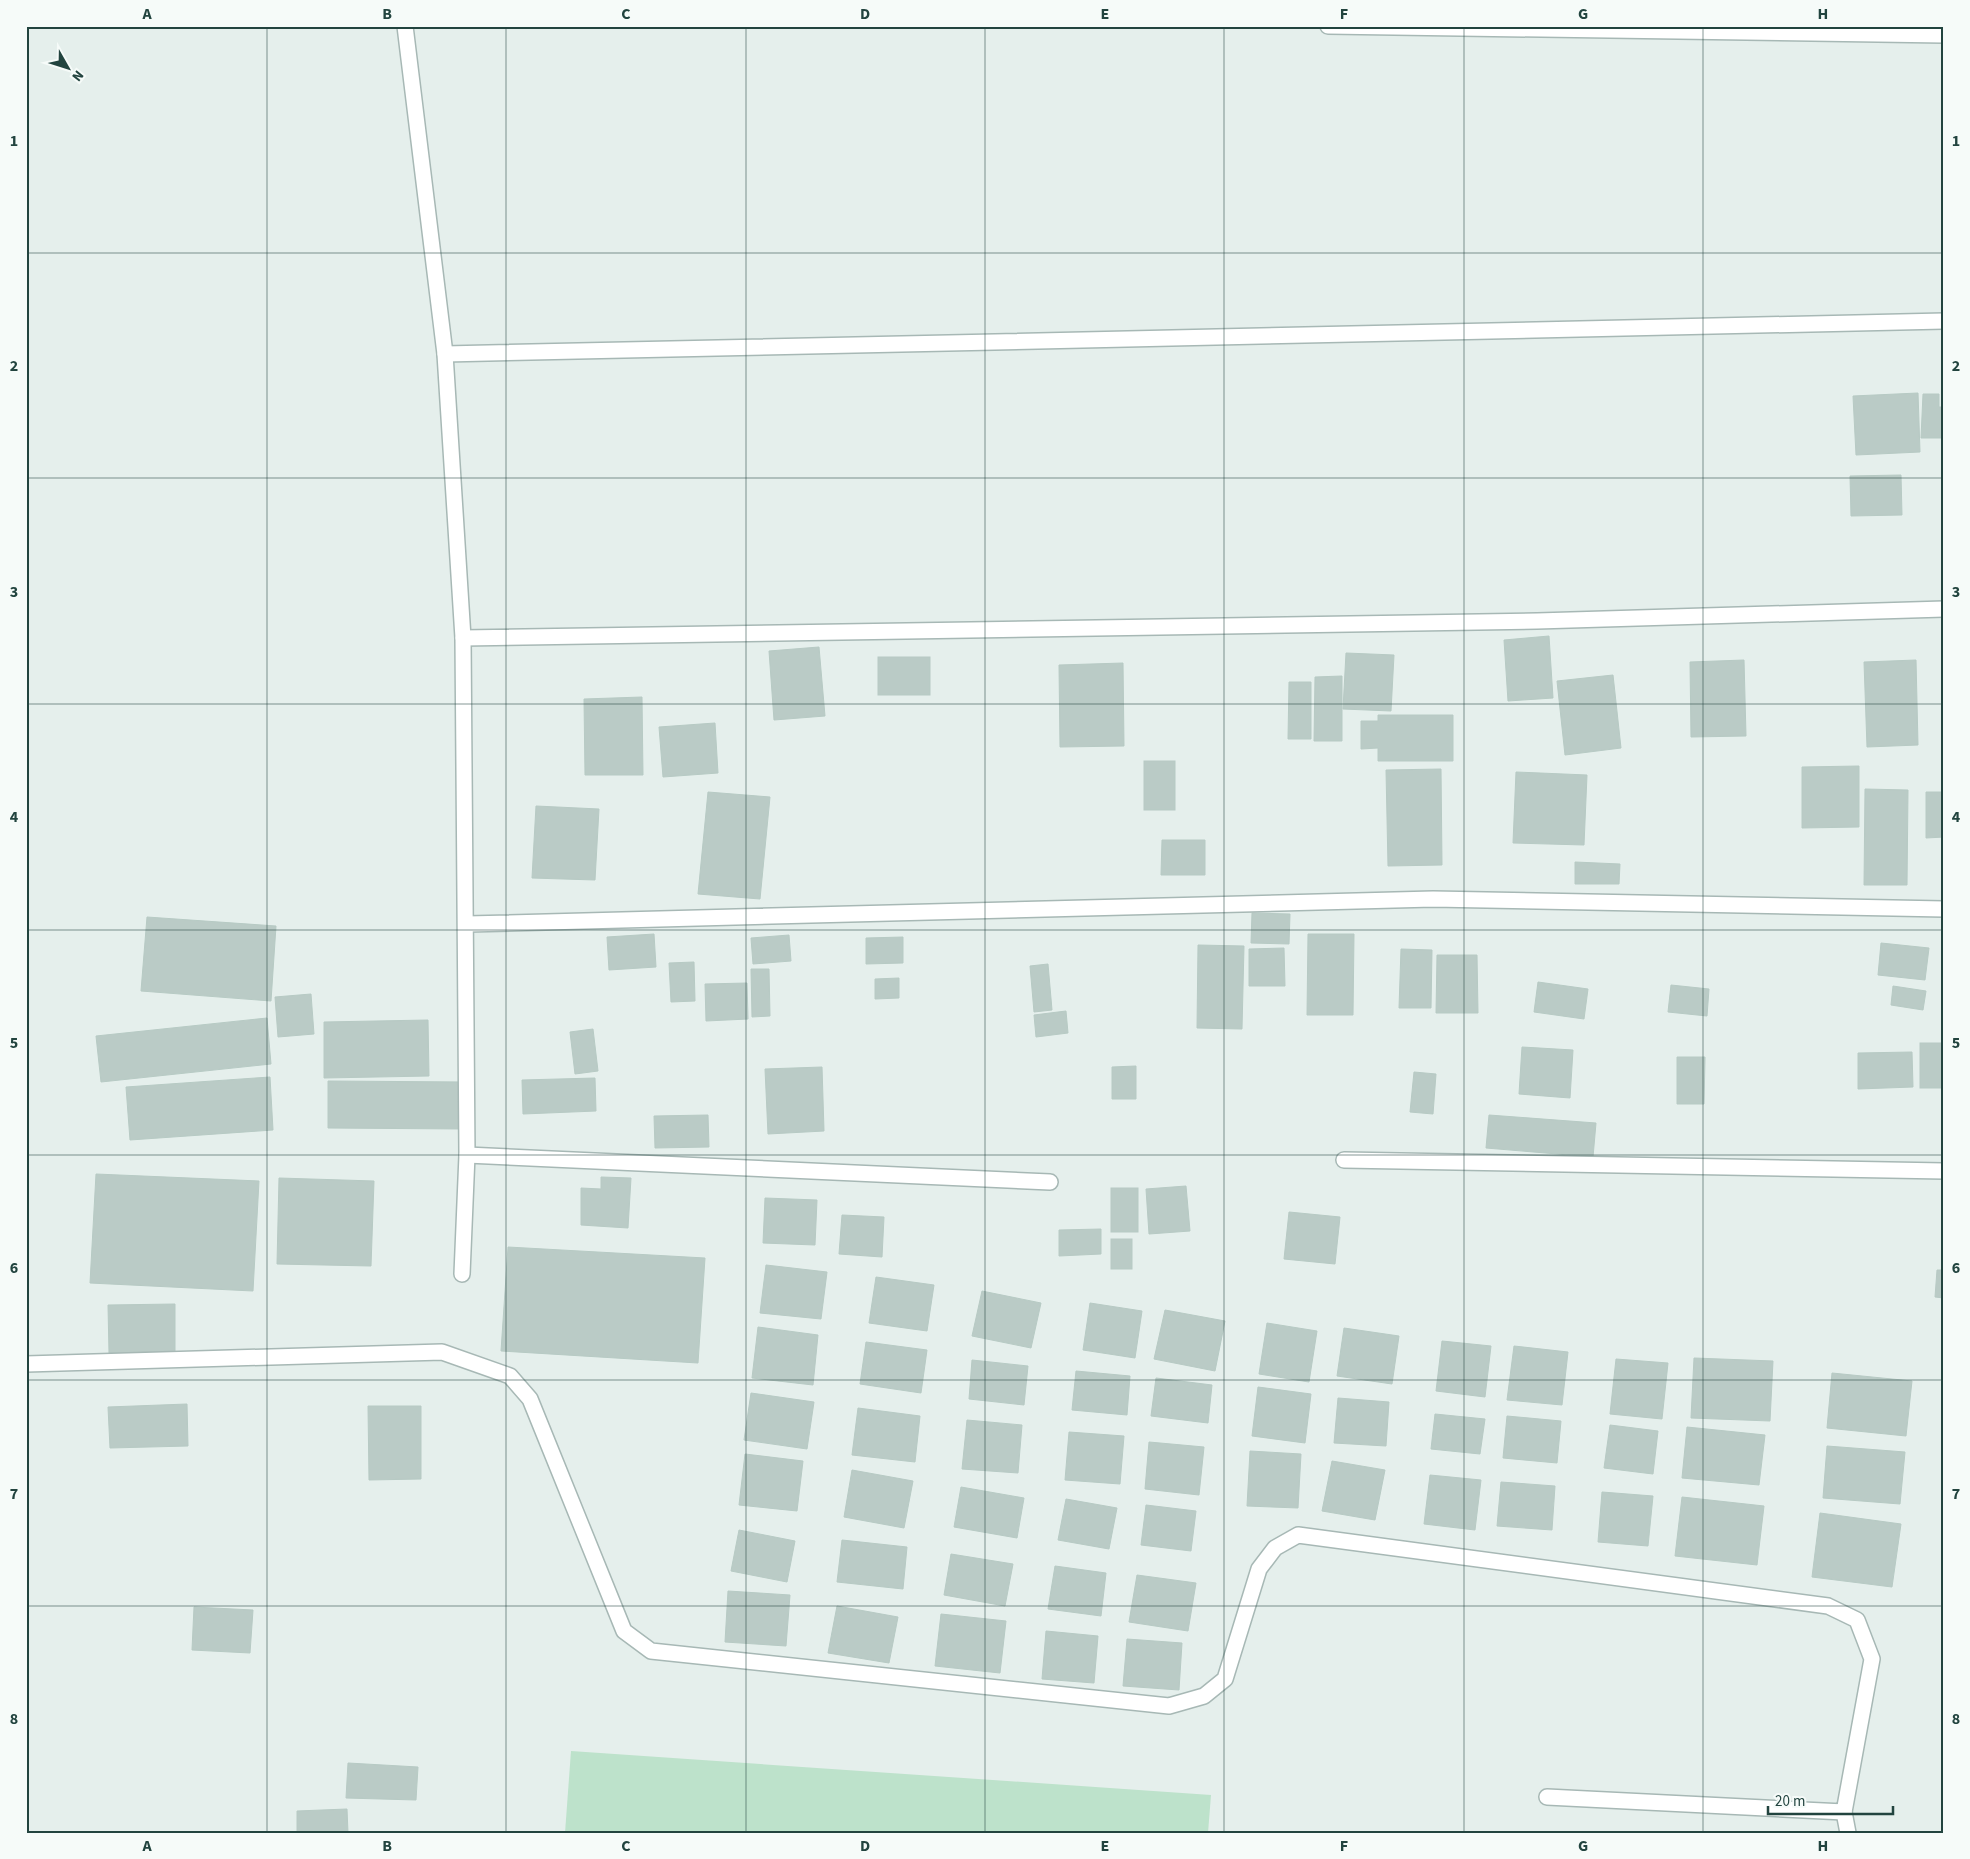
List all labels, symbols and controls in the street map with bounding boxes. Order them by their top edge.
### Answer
text: A [141,3,152,25]
text: B [382,3,392,25]
text: C [621,3,631,25]
text: D [860,3,870,25]
text: E [1101,3,1109,25]
text: F [1340,3,1348,25]
text: G [1578,3,1588,25]
text: H [1818,3,1828,25]
north arrow [42,42,92,92]
text: N [67,66,88,85]
text: 1 [10,130,18,152]
text: 1 [1952,130,1960,152]
text: 2 [10,355,18,377]
text: 2 [1952,355,1960,377]
text: 3 [10,581,18,603]
text: 3 [1952,581,1960,603]
text: 4 [10,806,19,828]
text: 4 [1952,806,1961,828]
text: 5 [10,1032,18,1054]
text: 5 [1952,1032,1960,1054]
text: 6 [10,1257,18,1279]
text: 6 [1952,1257,1960,1279]
text: 7 [10,1483,18,1505]
text: 7 [1952,1483,1960,1505]
text: 8 [10,1708,18,1730]
text: 8 [1952,1708,1960,1730]
scale bar [1768,1784,1892,1816]
text: 20 m [1775,1791,1805,1812]
text: A [141,1835,152,1857]
text: B [382,1835,392,1857]
text: C [621,1835,631,1857]
text: D [860,1835,870,1857]
text: E [1101,1835,1109,1857]
text: F [1340,1835,1348,1857]
text: G [1578,1835,1588,1857]
text: H [1818,1835,1828,1857]

